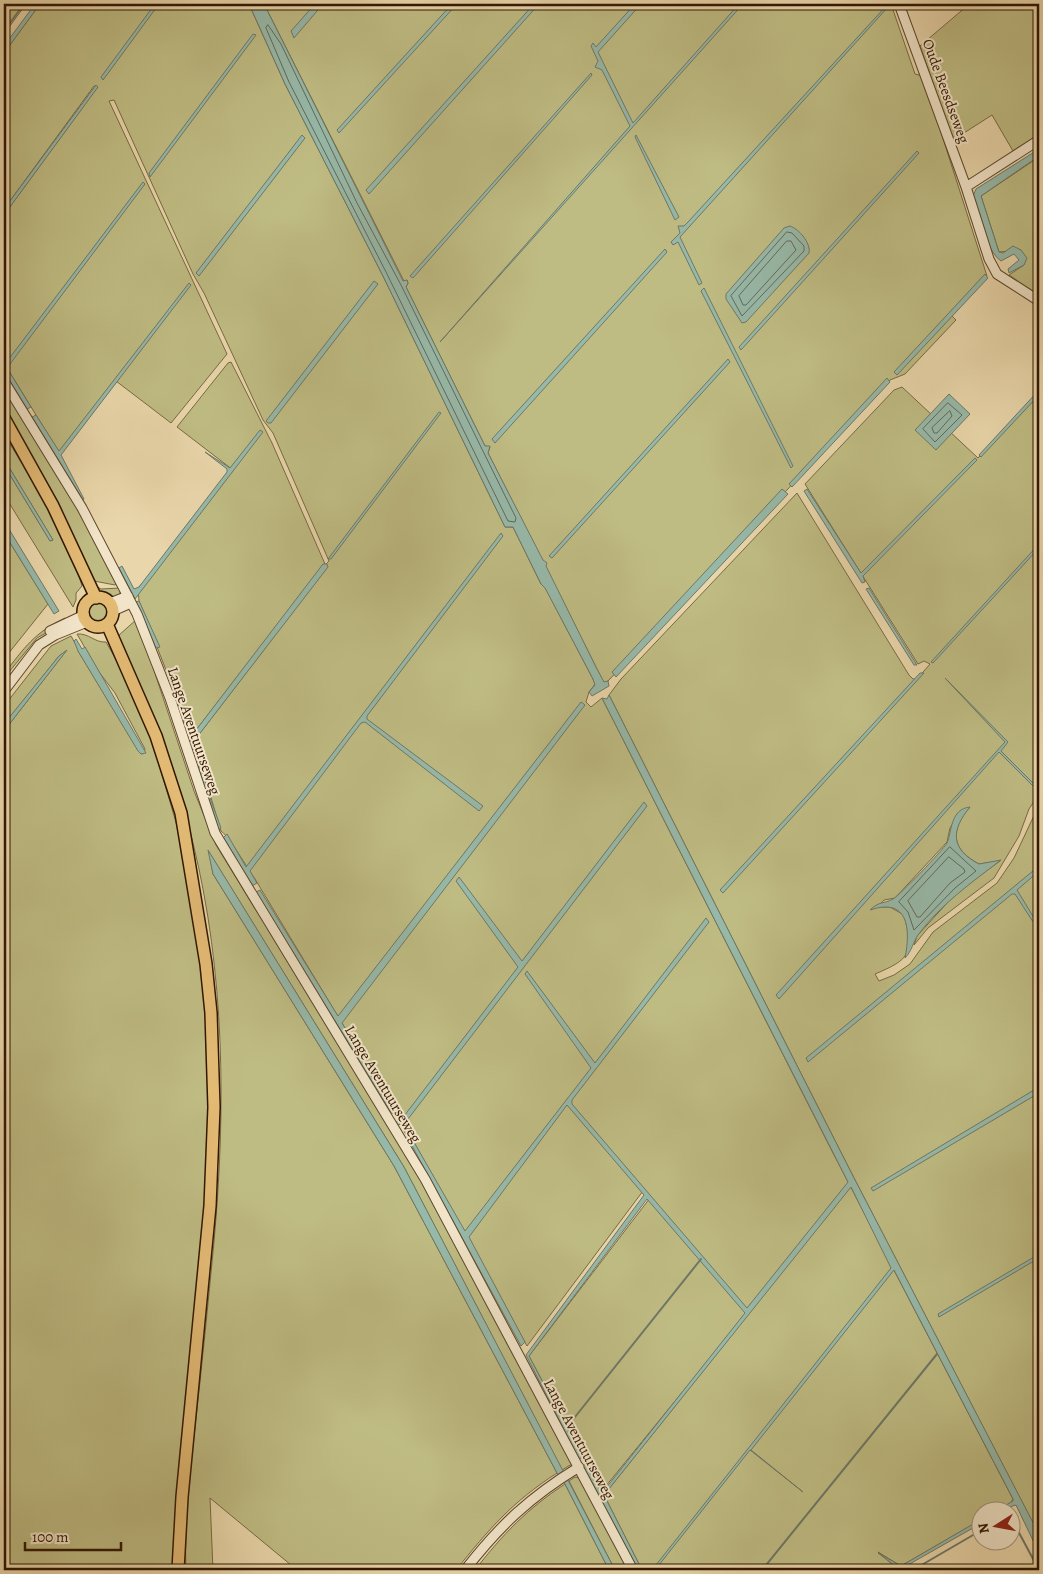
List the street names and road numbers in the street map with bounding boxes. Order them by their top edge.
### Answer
street label: Oude Beesdseweg [918,36,974,146]
street label: Lange Aventuurseweg [163,664,225,798]
street label: Lange Aventuurseweg [340,1021,426,1147]
street label: Lange Aventuurseweg [539,1375,619,1503]

